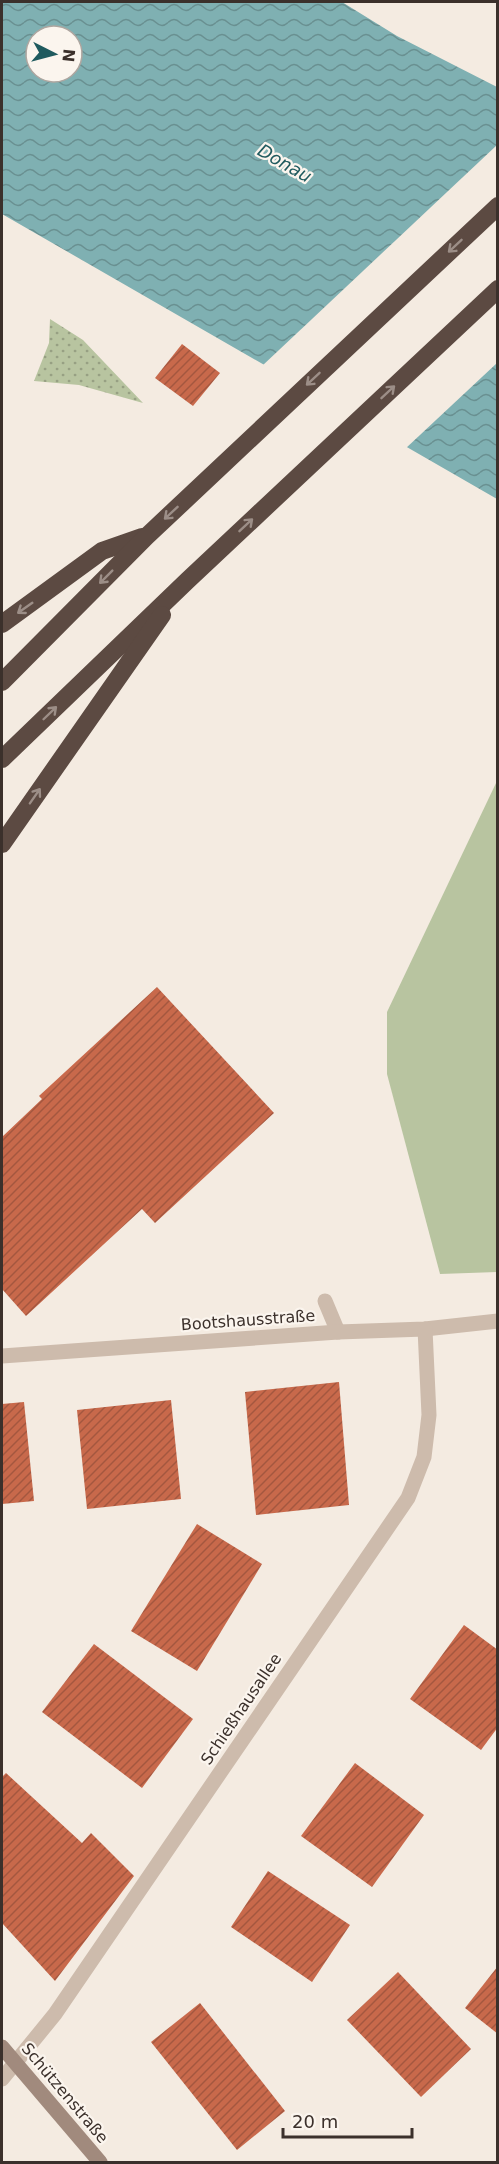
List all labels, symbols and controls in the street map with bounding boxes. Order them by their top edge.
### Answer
north arrow [24,24,84,84]
text: N [58,48,79,63]
water label: Donau [254,139,316,187]
one-way arrow [448,239,463,253]
one-way arrow [306,372,321,386]
one-way arrow [380,385,395,399]
one-way arrow [164,506,179,520]
one-way arrow [238,518,253,532]
one-way arrow [98,570,113,585]
one-way arrow [18,602,34,614]
one-way arrow [43,706,58,720]
one-way arrow [29,789,41,805]
street label: Bootshausstraße [180,1306,316,1334]
street label: Schießhausallee [197,1650,285,1768]
street label: Schützenstraße [18,2039,112,2147]
scale bar [283,2101,412,2139]
text: 20 m [292,2111,338,2132]

